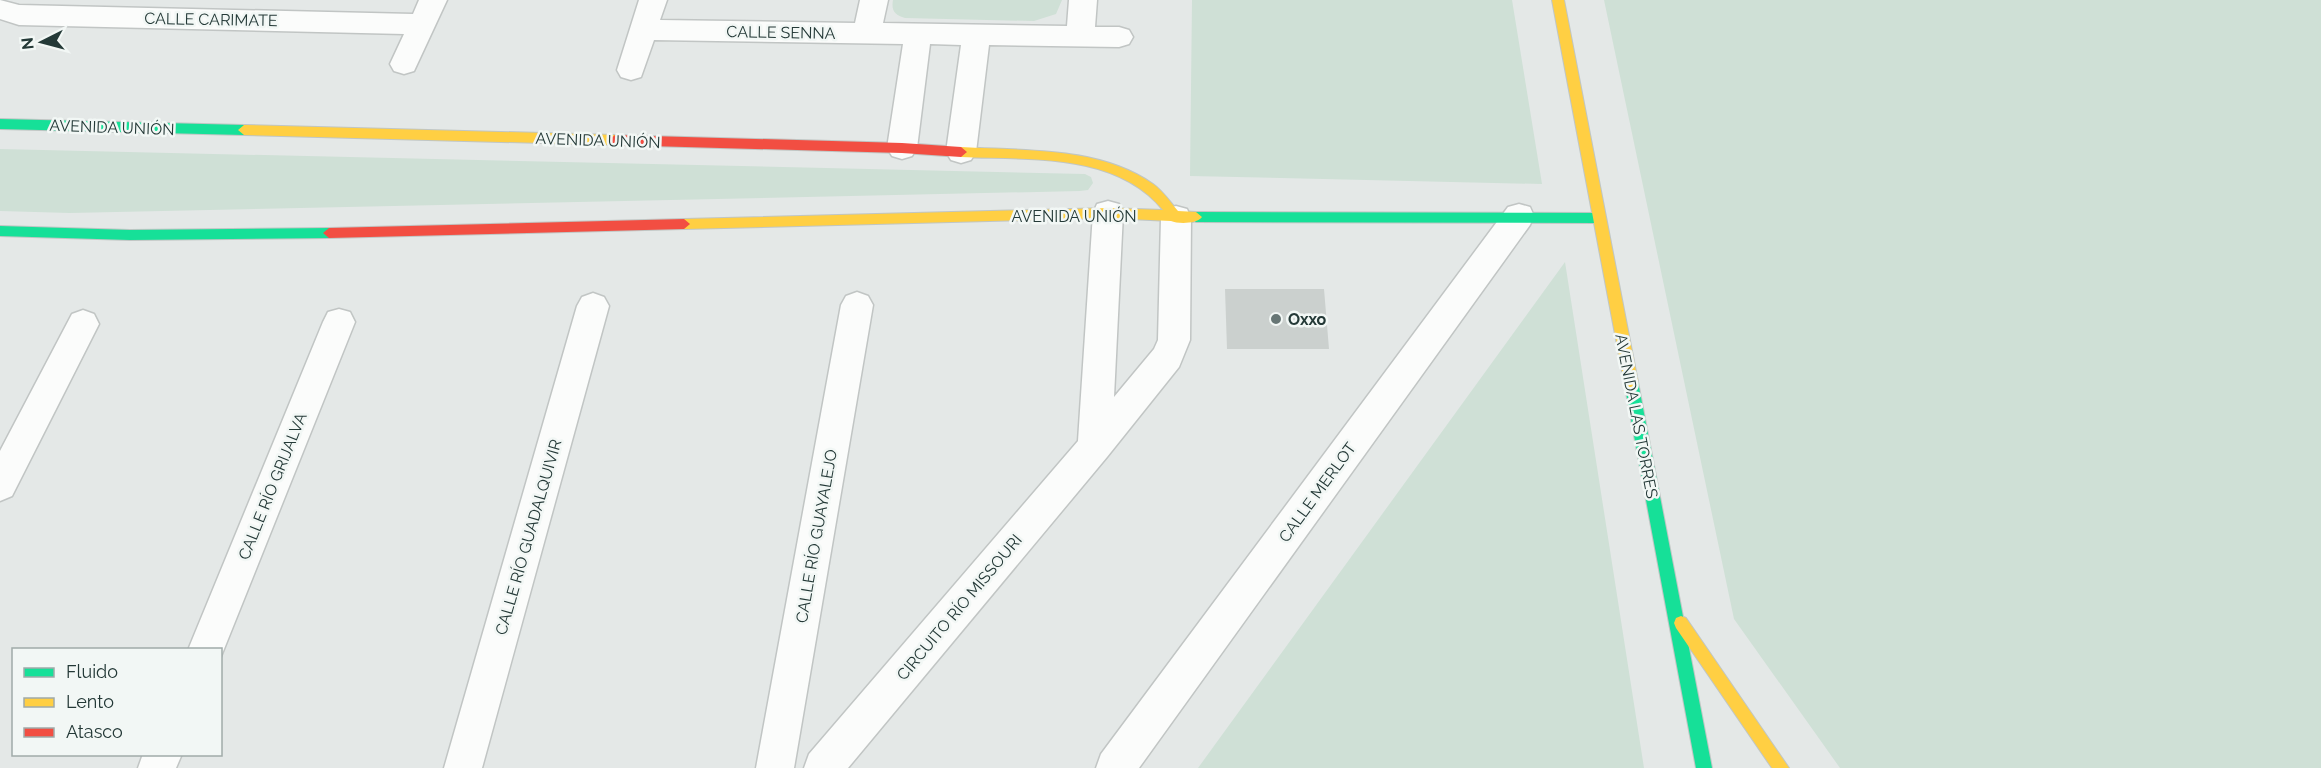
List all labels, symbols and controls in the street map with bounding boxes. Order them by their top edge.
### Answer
street label: CALLE CARIMATE [144,9,278,30]
north arrow [12,12,72,72]
street label: CALLE SENNA [726,22,836,43]
text: N [17,36,38,51]
street label: AVENIDA UNIÓN [49,115,175,139]
street label: AVENIDA UNIÓN [535,128,661,152]
street label: AVENIDA UNIÓN [1011,206,1137,226]
place label: Oxxo [1288,310,1327,329]
marker: Oxxo [1269,312,1283,326]
street label: AVENIDA LAS TORRES [1611,332,1662,500]
street label: CALLE RÍO GRIJALVA [233,409,311,563]
street label: CALLE RÍO GUADALQUIVIR [490,437,566,637]
street label: CALLE MERLOT [1275,439,1360,546]
street label: CALLE RÍO GUAYALEJO [791,448,841,624]
street label: CIRCUITO RÍO MISSOURI [892,530,1026,684]
legend [12,648,222,756]
text: Fluido [66,661,118,682]
text: Lento [66,691,114,712]
text: Atasco [66,721,123,742]

